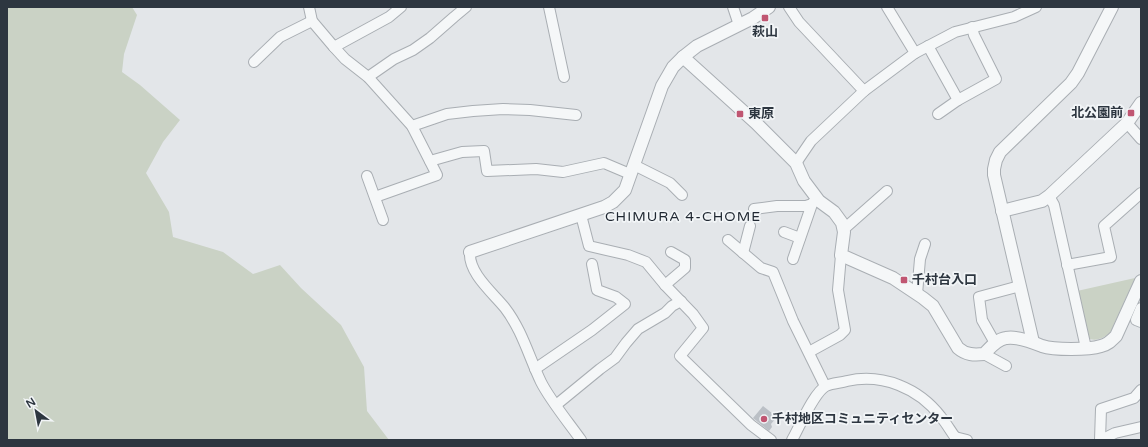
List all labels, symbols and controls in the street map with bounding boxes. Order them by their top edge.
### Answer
marker: 萩山 [760,13,770,23]
place label: 萩山 [752,24,778,40]
place label: 北公園前 [1071,105,1123,121]
place label: 東原 [748,106,774,122]
marker: 北公園前 [1126,108,1136,118]
marker: 東原 [735,109,745,119]
district label: CHIMURA 4-CHOME [605,208,761,225]
place label: 千村台入口 [912,272,977,288]
marker: 千村台入口 [899,275,909,285]
north arrow [16,391,56,431]
text: N [24,395,38,411]
place label: 千村地区コミュニティセンター [772,411,953,427]
marker: 千村地区コミュニティセンター [759,414,769,424]

